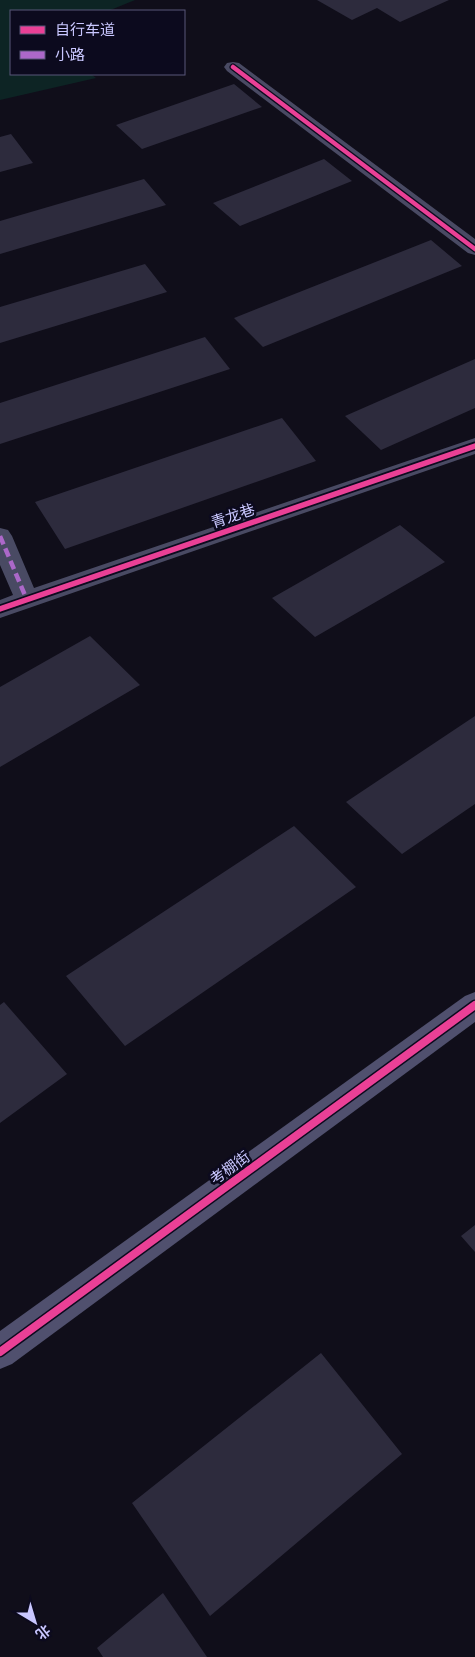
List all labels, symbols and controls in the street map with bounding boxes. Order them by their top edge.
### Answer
legend [10,10,185,75]
text: 自行车道 [55,20,115,39]
text: 小路 [55,45,85,64]
street label: 青龙巷 [208,499,257,532]
street label: 考棚街 [206,1147,253,1189]
north arrow [10,1597,60,1647]
text: 北 [32,1621,54,1644]

